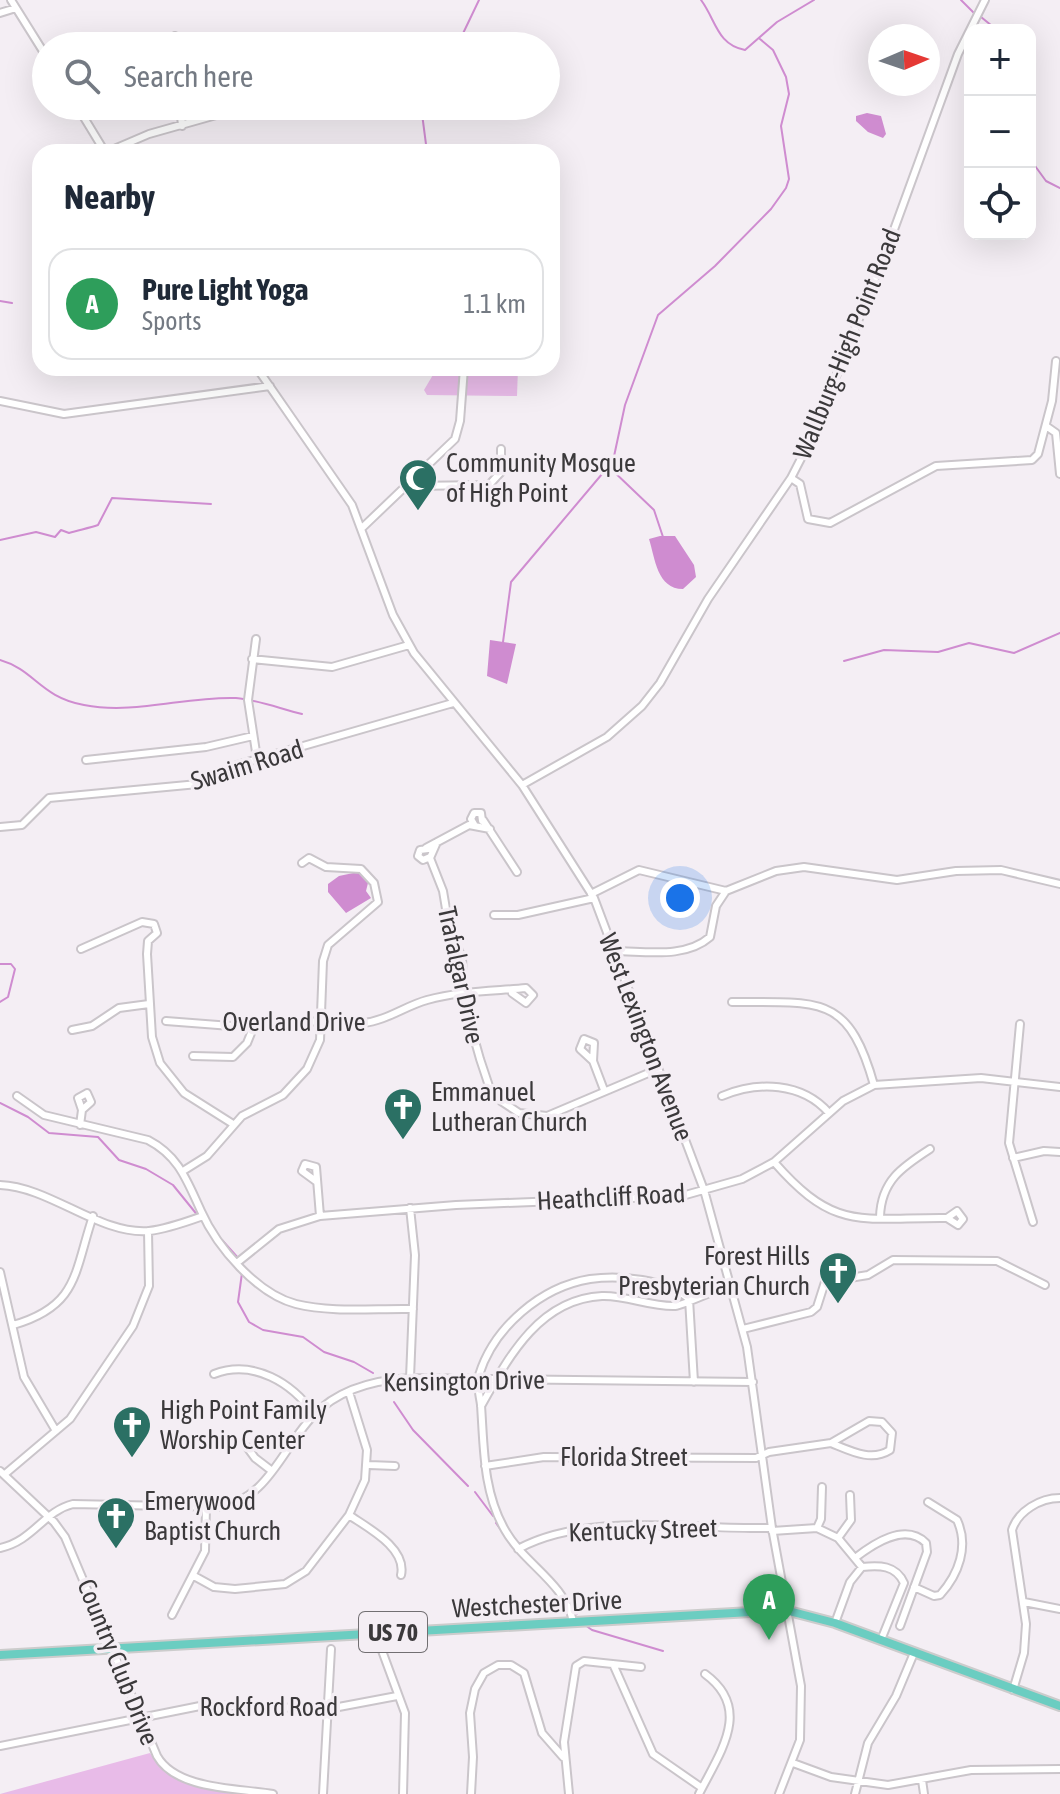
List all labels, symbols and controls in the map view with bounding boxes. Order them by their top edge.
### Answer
north arrow [868,24,940,96]
map controls [964,24,1036,240]
button: + [964,24,1036,96]
search box [32,32,560,120]
icon: search [60,54,104,98]
text: Search here [124,59,253,93]
button: − [964,96,1036,168]
button: locate [964,168,1036,240]
text: Nearby [64,177,155,216]
street label: Wallburg-High Point Road [787,224,907,464]
text: Pure Light Yoga [142,272,308,306]
text: A [86,289,98,319]
text: 1.1 km [463,289,526,319]
text: Sports [142,306,202,336]
place label: Community Mosque of High Point [446,448,636,508]
mosque icon: Community Mosque of High Point [397,457,439,512]
street label: Swaim Road [187,734,307,796]
your location [660,878,700,918]
street label: Trafalgar Drive [432,904,490,1046]
street label: West Lexington Avenue [593,929,699,1145]
street label: Overland Drive [222,1007,366,1037]
place label: Emmanuel Lutheran Church [431,1077,588,1137]
church icon: Emmanuel Lutheran Church [382,1086,424,1141]
street label: Heathcliff Road [536,1178,686,1216]
place label: Forest Hills Presbyterian Church [618,1241,810,1301]
church icon: Forest Hills Presbyterian Church [817,1250,859,1305]
street label: Kensington Drive [383,1365,545,1397]
place label: High Point Family Worship Center [160,1395,327,1455]
church icon: High Point Family Worship Center [111,1404,153,1459]
street label: Florida Street [560,1442,688,1472]
place label: Emerywood Baptist Church [144,1486,281,1546]
church icon: Emerywood Baptist Church [95,1495,137,1550]
street label: Kentucky Street [568,1512,718,1548]
pin: A [743,1574,795,1640]
street label: Country Club Drive [71,1575,165,1749]
street label: Westchester Drive [451,1585,623,1623]
road number: US 70 [359,1612,427,1652]
street label: Rockford Road [200,1692,338,1722]

